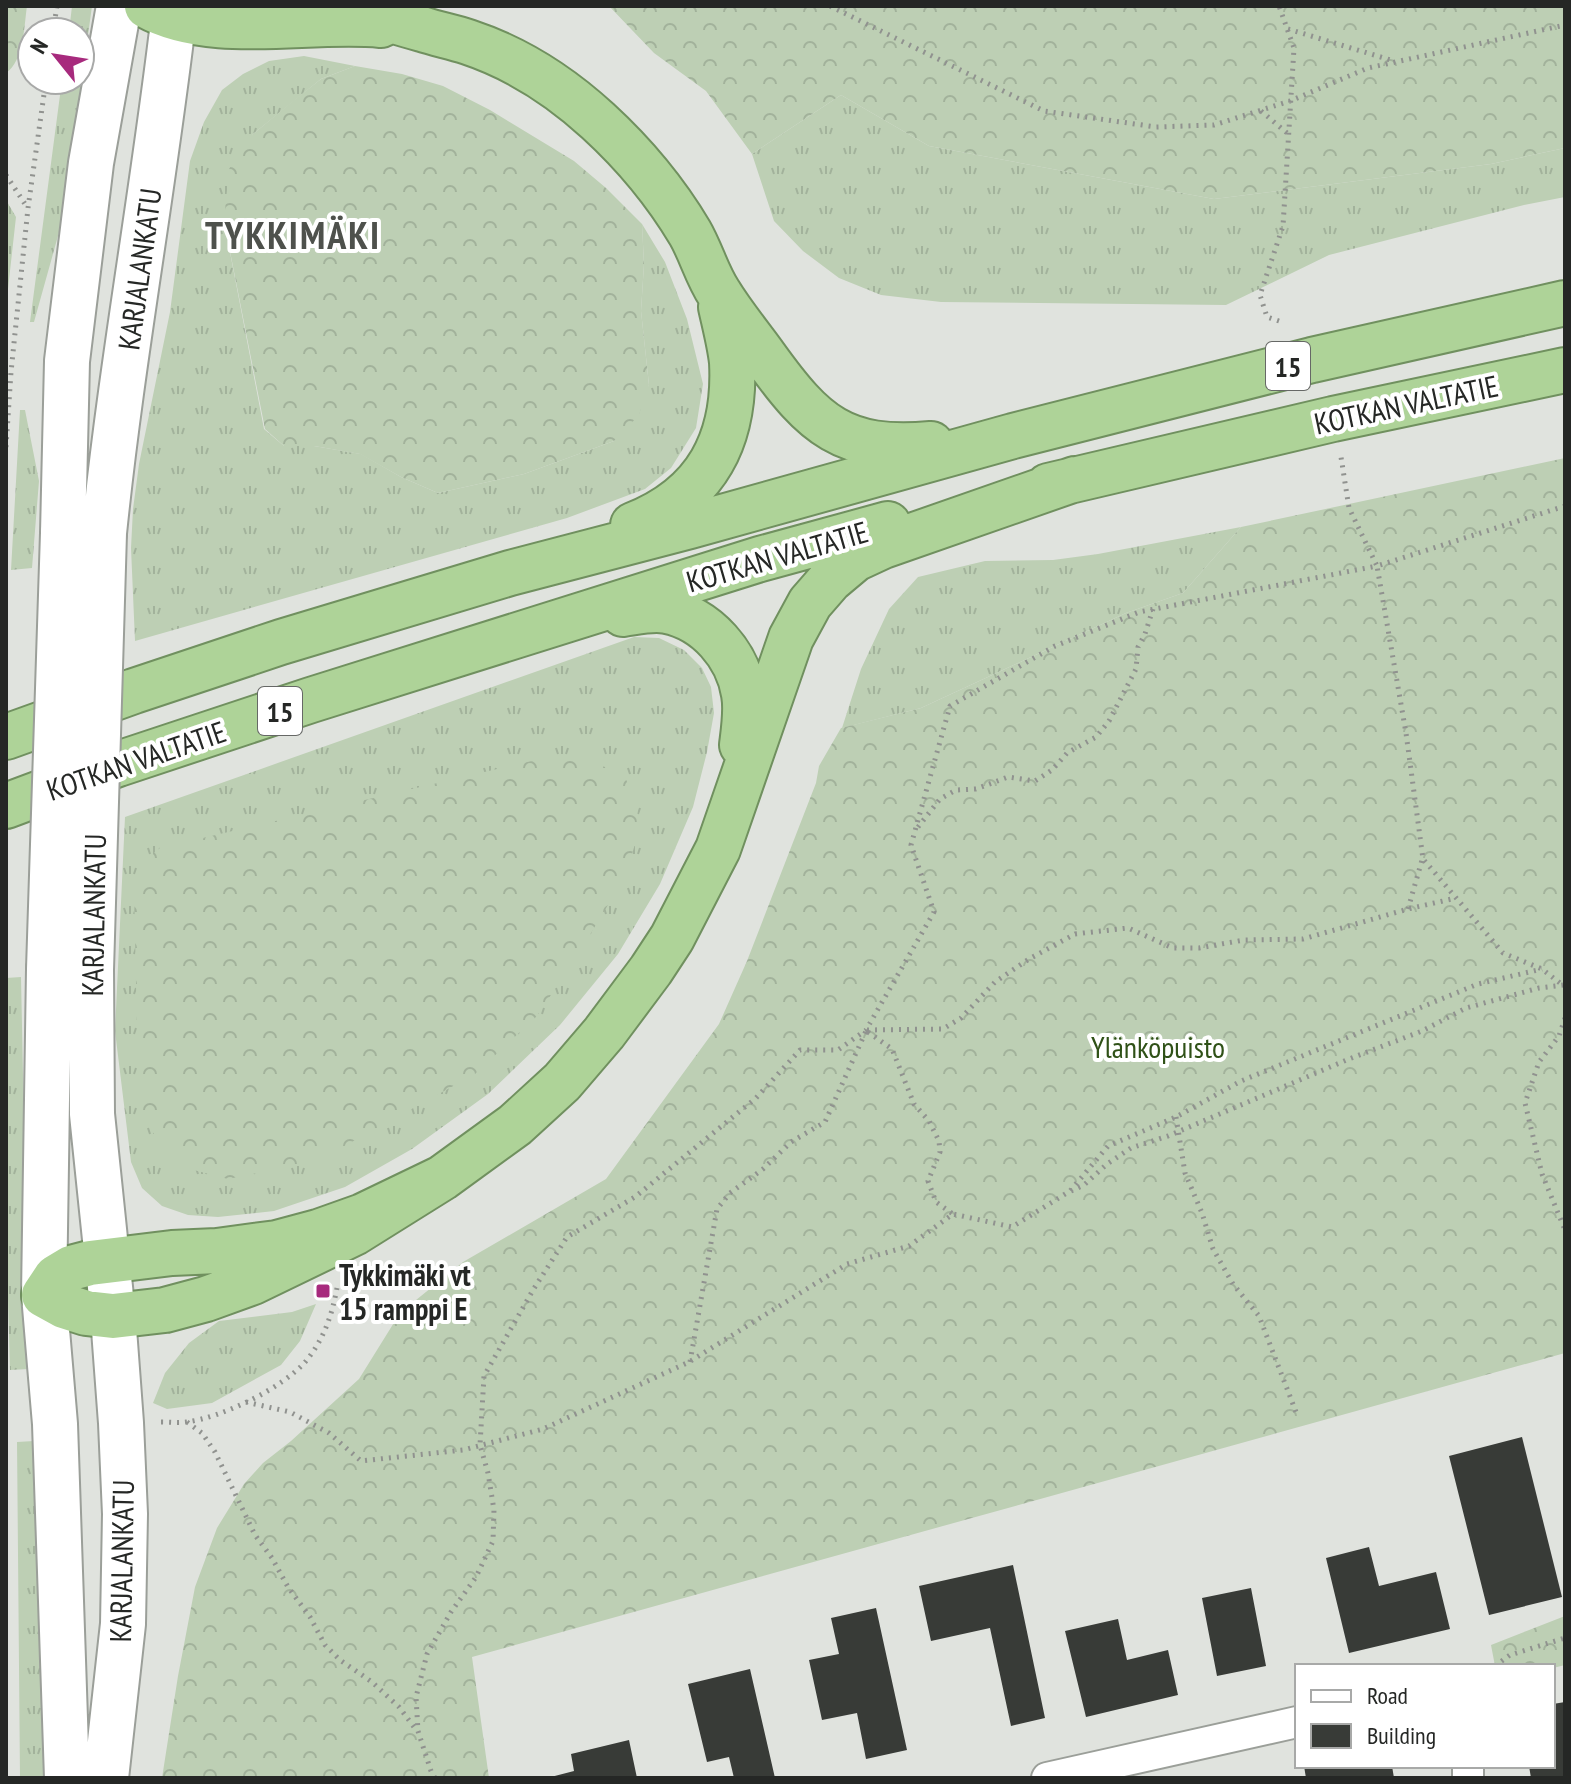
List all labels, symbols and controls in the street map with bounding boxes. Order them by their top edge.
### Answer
north arrow [16,16,96,96]
text: N [24,34,54,58]
street label: KARJALANKATU [108,186,170,352]
district label: TYKKIMÄKI [205,210,381,259]
road number: 15 [1266,342,1310,390]
street label: KOTKAN VALTATIE [1311,365,1501,443]
street label: KOTKAN VALTATIE [682,511,872,601]
road number: 15 [258,687,302,735]
street label: KOTKAN VALTATIE [41,711,231,809]
street label: KARJALANKATU [72,833,114,997]
park label: Ylänköpuisto [1091,1027,1225,1066]
place label: Tykkimäki vt 15 ramppi E [339,1255,471,1328]
marker: Tykkimäki vt 15 ramppi E [314,1282,332,1300]
street label: KARJALANKATU [100,1479,142,1643]
legend [1295,1664,1555,1768]
text: Road [1367,1680,1408,1711]
text: Building [1367,1720,1436,1751]

